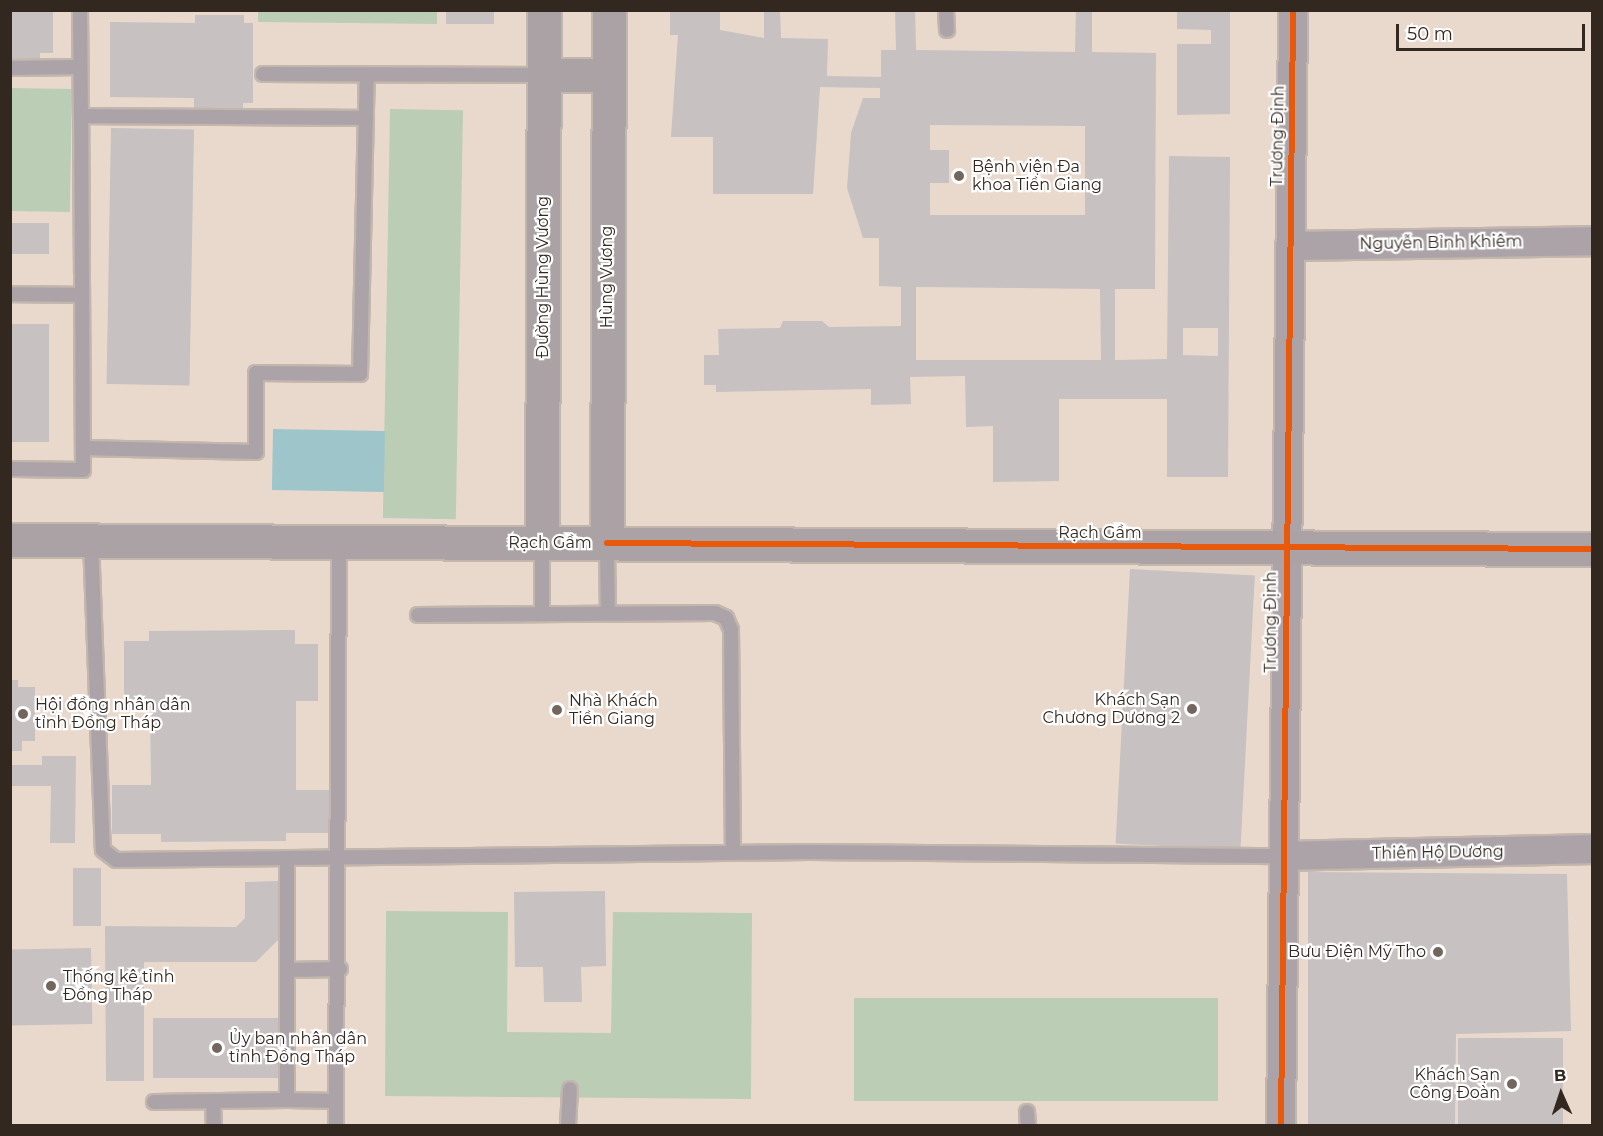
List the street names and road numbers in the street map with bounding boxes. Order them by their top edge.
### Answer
street label: Trương Định [1268,85,1288,187]
street label: Đường Hùng Vương [533,196,553,358]
street label: Hùng Vương [597,226,617,328]
street label: Nguyễn Bỉnh Khiêm [1359,232,1523,254]
street label: Rạch Gầm [1058,523,1142,543]
street label: Rạch Gầm [508,533,592,553]
street label: Trương Định [1261,571,1281,673]
street label: Thiên Hộ Dương [1372,842,1504,864]

